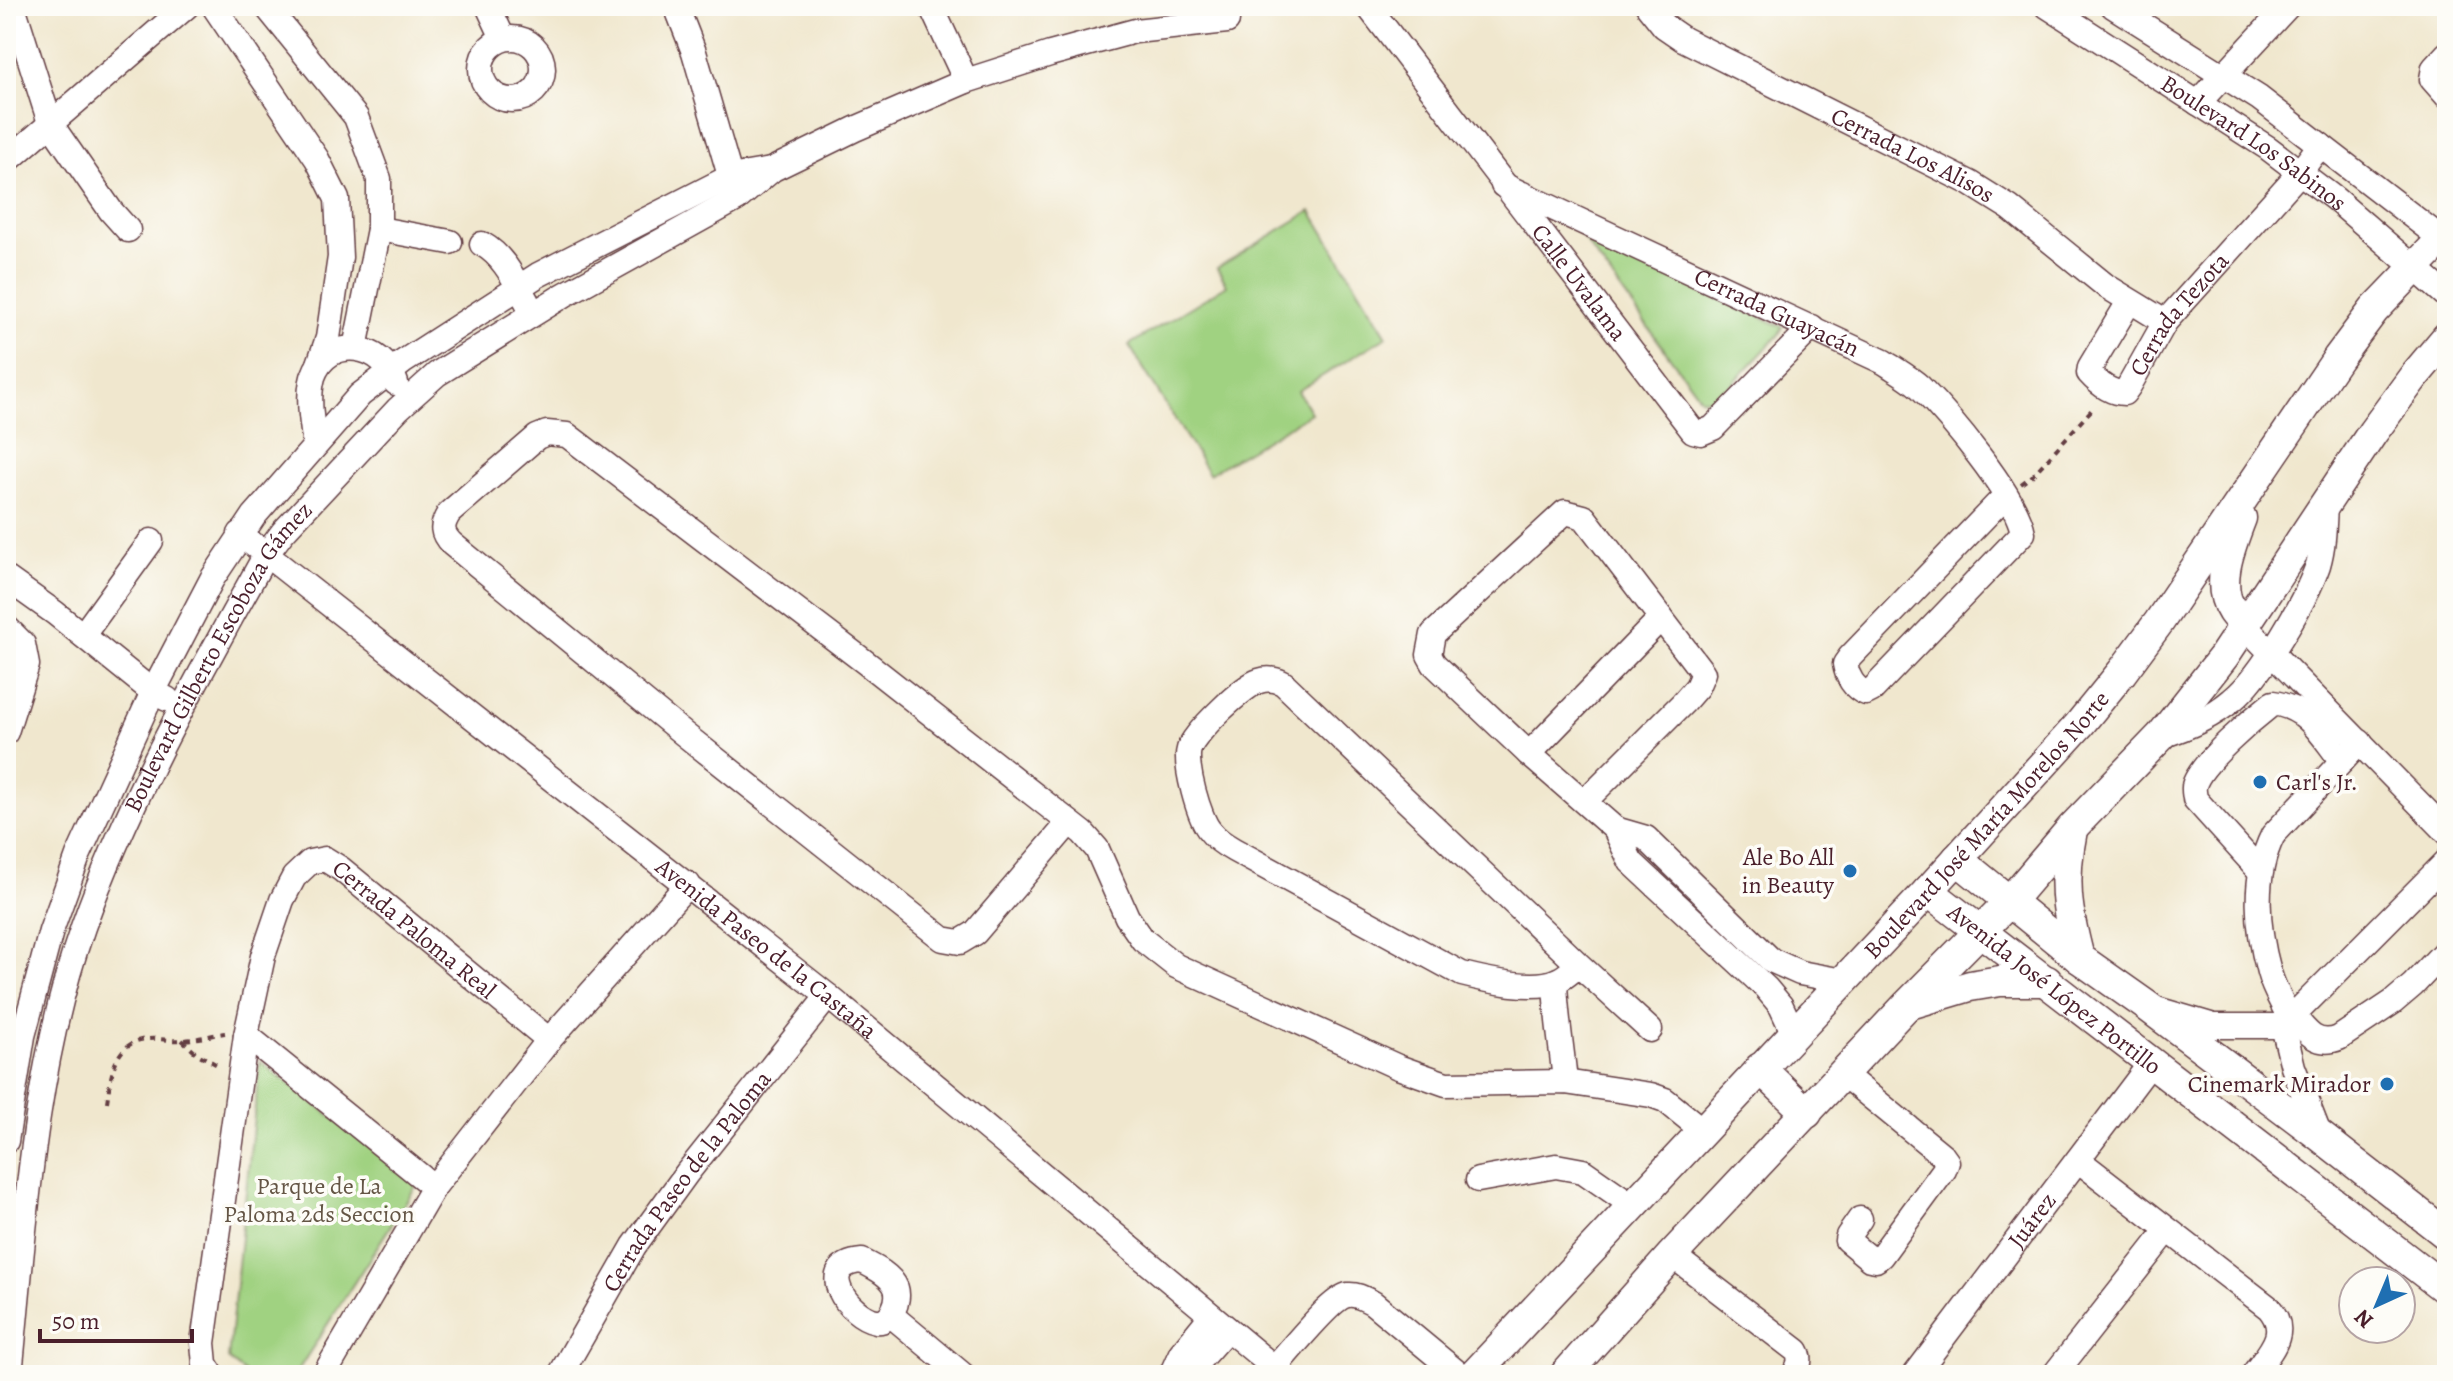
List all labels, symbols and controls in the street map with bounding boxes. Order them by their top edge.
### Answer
street label: Boulevard Los Sabinos [2155,67,2354,218]
street label: Cerrada Los Alisos [1826,100,2001,210]
street label: Calle Uvalama [1524,217,1635,348]
street label: Cerrada Tezota [2122,245,2237,382]
street label: Cerrada Guayacán [1689,260,1865,364]
street label: Boulevard Gilberto Escoboza Gámez [116,495,319,817]
street label: Boulevard José María Morelos Norte [1857,684,2116,966]
place label: Carl's Jr. [2276,766,2358,798]
marker: Carl's Jr. [2251,773,2269,791]
place label: Ale Bo All in Beauty [1742,841,1834,901]
street label: Avenida Paseo de la Castaña [648,850,885,1047]
street label: Cerrada Paloma Real [326,852,503,1006]
marker: Ale Bo All in Beauty [1841,862,1859,880]
street label: Avenida José López Portillo [1940,895,2168,1082]
street label: Cerrada Paseo de la Paloma [595,1063,779,1298]
place label: Cinemark Mirador [2188,1068,2371,1100]
marker: Cinemark Mirador [2378,1075,2396,1093]
park label: Parque de La Paloma 2ds Seccion [223,1170,415,1230]
street label: Juárez [2000,1186,2063,1255]
north arrow [2337,1265,2417,1345]
scale bar [40,1293,192,1343]
text: N [2348,1302,2380,1335]
text: 50 m [52,1305,100,1337]

